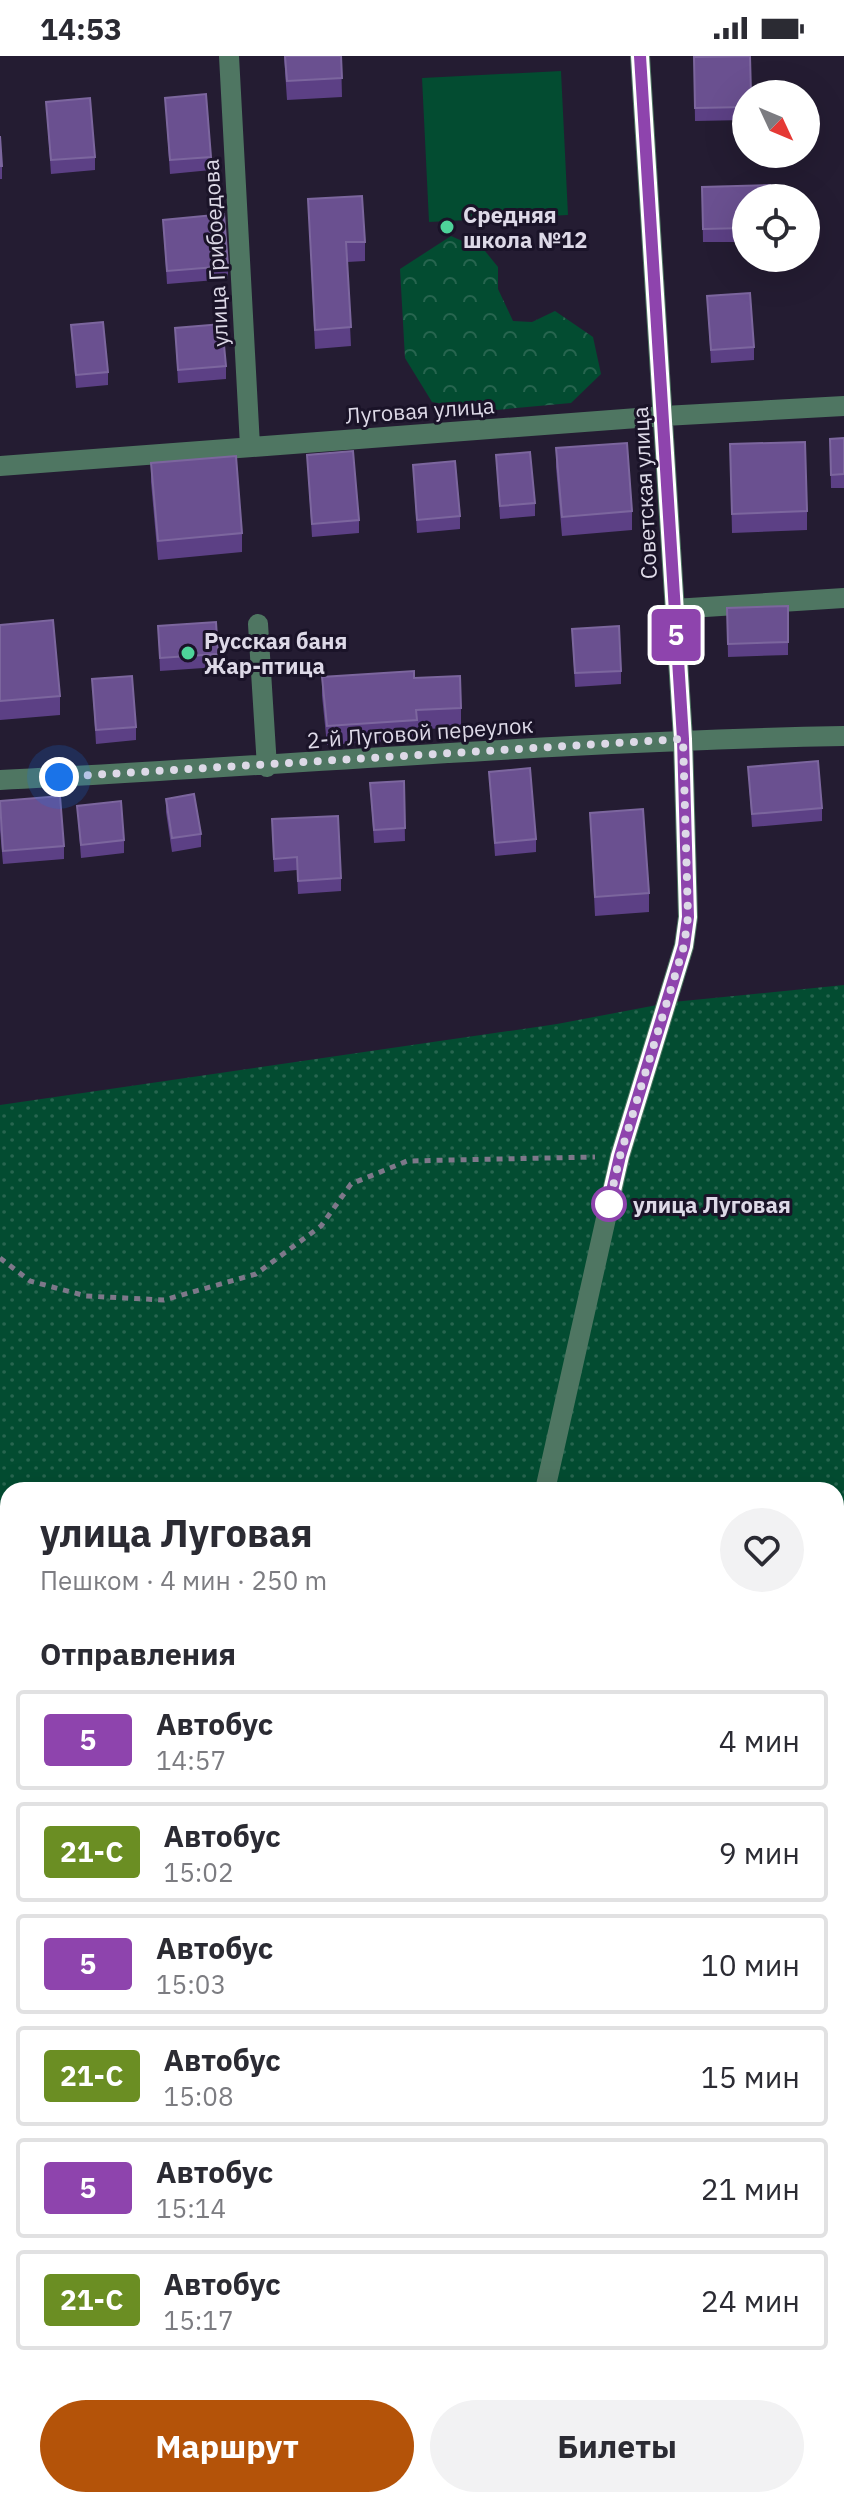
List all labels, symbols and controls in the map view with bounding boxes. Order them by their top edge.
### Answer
text: 14:53 [40,9,122,48]
north arrow [732,80,820,168]
map controls [732,80,820,272]
street label: улица Грибоедова [196,158,234,347]
button: locate [732,184,820,272]
place label: Средняя школа №12 [463,200,587,254]
marker: Средняя школа №12 [438,218,456,236]
street label: Луговая улица [345,390,496,430]
street label: Советская улица [625,406,663,580]
line badge: 5 [650,609,702,661]
text: 5 [668,616,684,653]
place label: Русская баня Жар-птица [204,626,347,680]
marker: Русская баня Жар-птица [179,644,197,662]
street label: 2-й Луговой переулок [306,710,534,754]
your location [39,757,79,797]
marker: улица Луговая [592,1187,626,1221]
place label: улица Луговая [633,1190,791,1219]
text: улица Луговая [40,1508,313,1557]
button: heart [720,1508,804,1592]
text: Пешком · 4 мин · 250 m [40,1563,327,1597]
text: Отправления [40,1634,236,1673]
text: Автобус [156,1704,273,1743]
text: 5 [80,1721,96,1758]
text: 4 мин [719,1721,800,1760]
text: 14:57 [156,1743,226,1777]
text: Автобус [164,1816,281,1855]
text: 21-С [60,1833,124,1870]
text: 9 мин [719,1833,800,1872]
text: 15:02 [164,1855,234,1889]
text: Автобус [156,1928,273,1967]
text: 5 [80,1945,96,1982]
text: 10 мин [701,1945,800,1984]
text: 15:03 [156,1967,226,2001]
text: Автобус [164,2040,281,2079]
text: 21-С [60,2057,124,2094]
text: 15 мин [701,2057,800,2096]
text: 15:08 [164,2079,234,2113]
text: Автобус [156,2152,273,2191]
text: 5 [80,2169,96,2206]
text: 21 мин [701,2169,800,2208]
text: 15:14 [156,2191,226,2225]
text: Автобус [164,2264,281,2303]
text: 21-С [60,2281,124,2318]
text: 24 мин [701,2281,800,2320]
text: 15:17 [164,2303,234,2337]
button: Маршрут [40,2400,414,2492]
button: Билеты [430,2400,804,2492]

